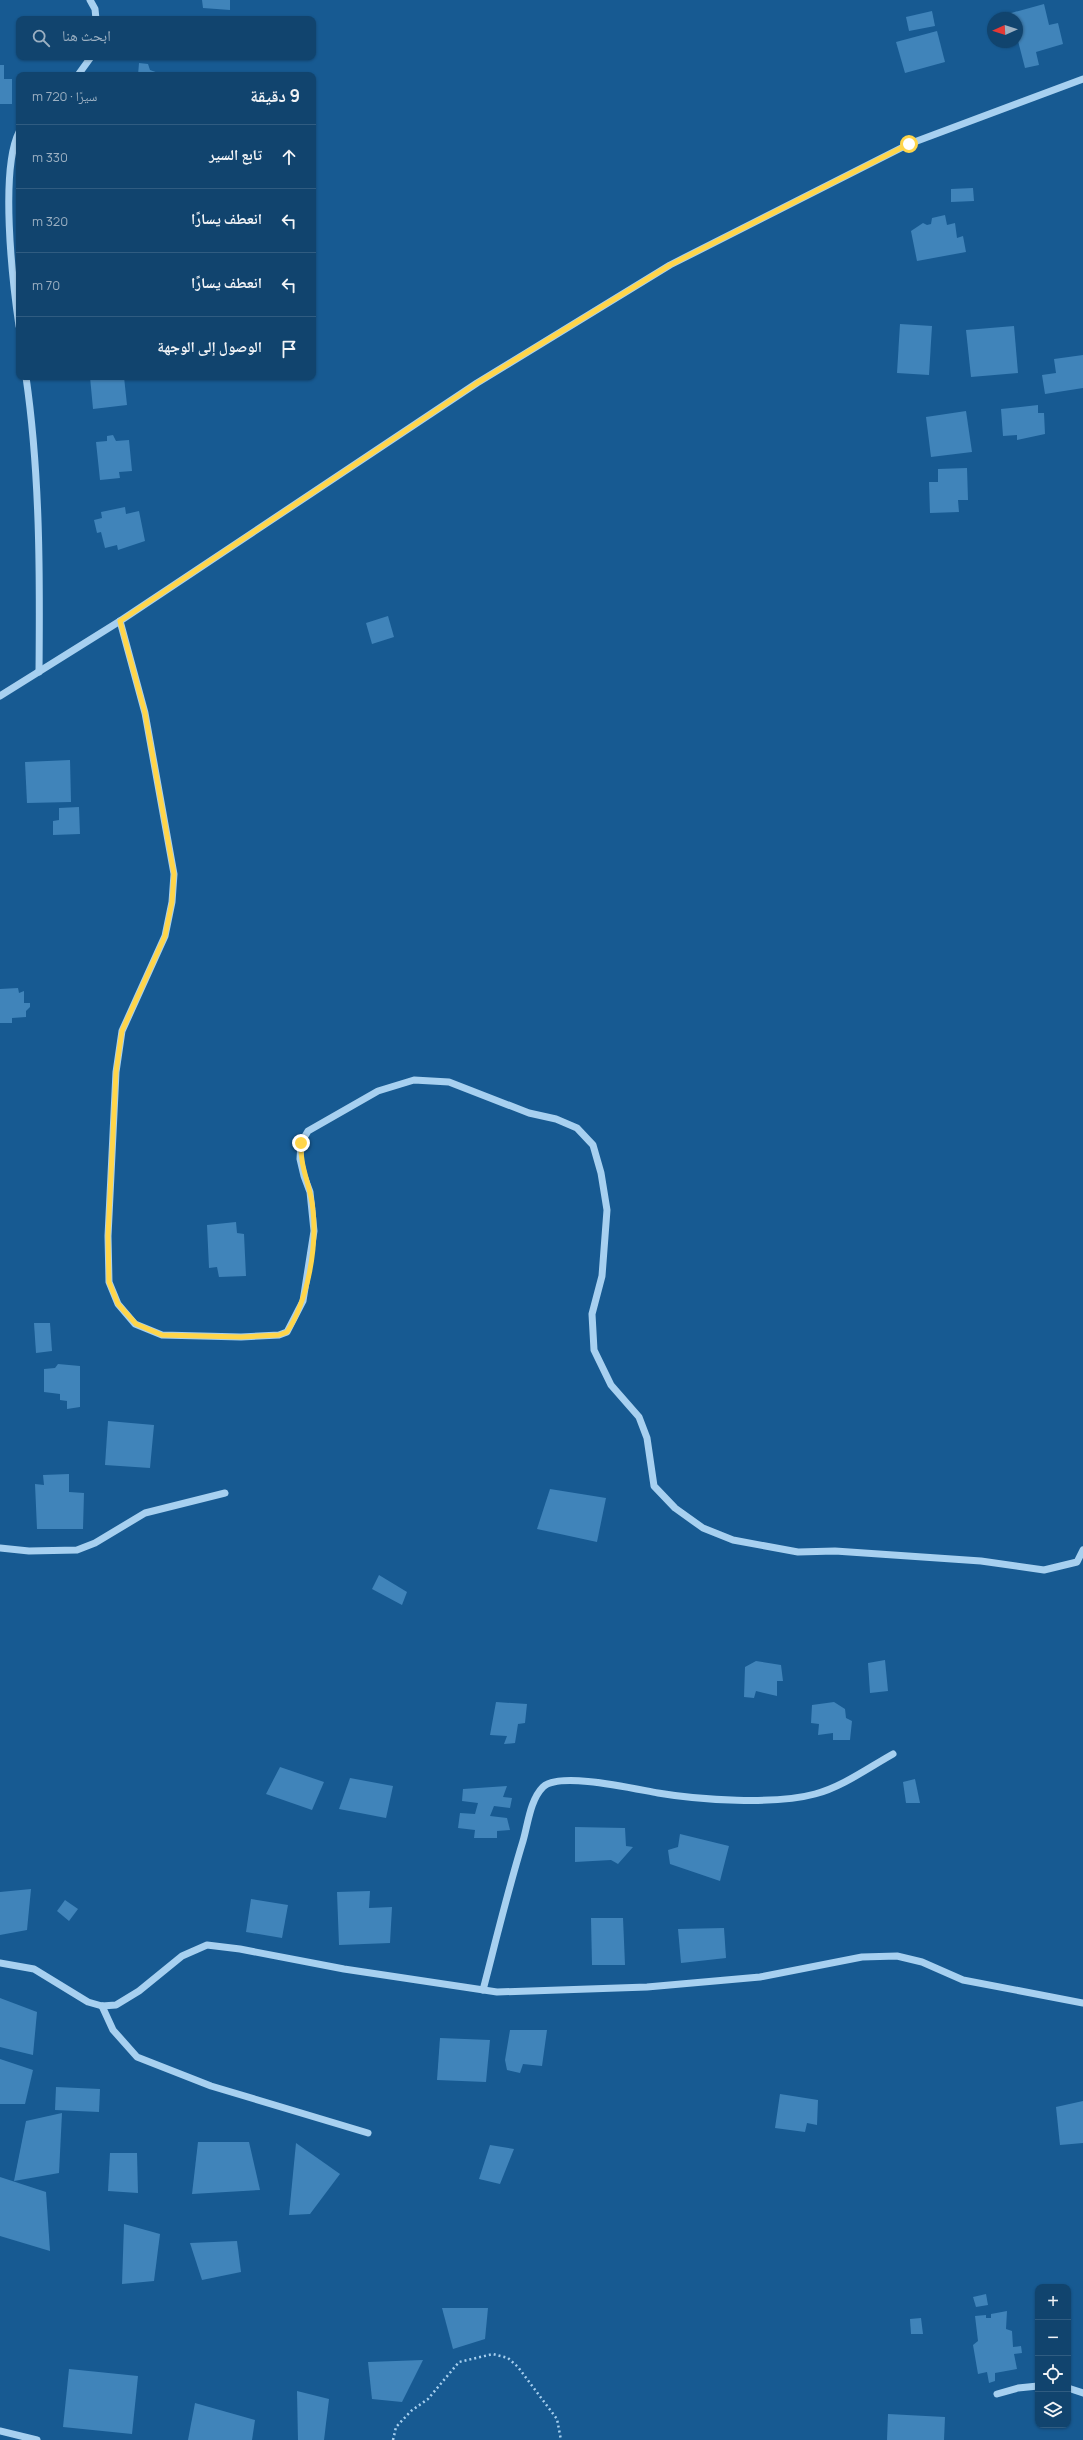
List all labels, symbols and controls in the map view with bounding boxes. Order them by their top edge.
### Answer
north arrow [987,12,1023,48]
search box [16,16,316,60]
text: ابحث هنا [62,25,111,46]
icon: search [30,27,52,49]
text: 9 دقيقة [250,84,300,107]
text: سيرًا · 720 m [32,87,97,105]
route start [900,135,918,153]
text: تابع السير [209,144,262,165]
icon: ahead [278,146,300,168]
text: 330 m [32,148,68,166]
text: انعطف يسارًا [191,208,262,229]
icon: left [278,210,300,232]
text: 320 m [32,212,68,230]
text: انعطف يسارًا [191,272,262,293]
icon: left [278,274,300,296]
text: 70 m [32,276,60,294]
text: الوصول إلى الوجهة [157,336,262,357]
icon: arrive [278,338,300,360]
route end [292,1134,310,1152]
map controls [1035,2284,1071,2428]
button: + [1035,2284,1071,2320]
button: − [1035,2320,1071,2356]
button: locate [1035,2356,1071,2392]
button: layers [1035,2392,1071,2428]

